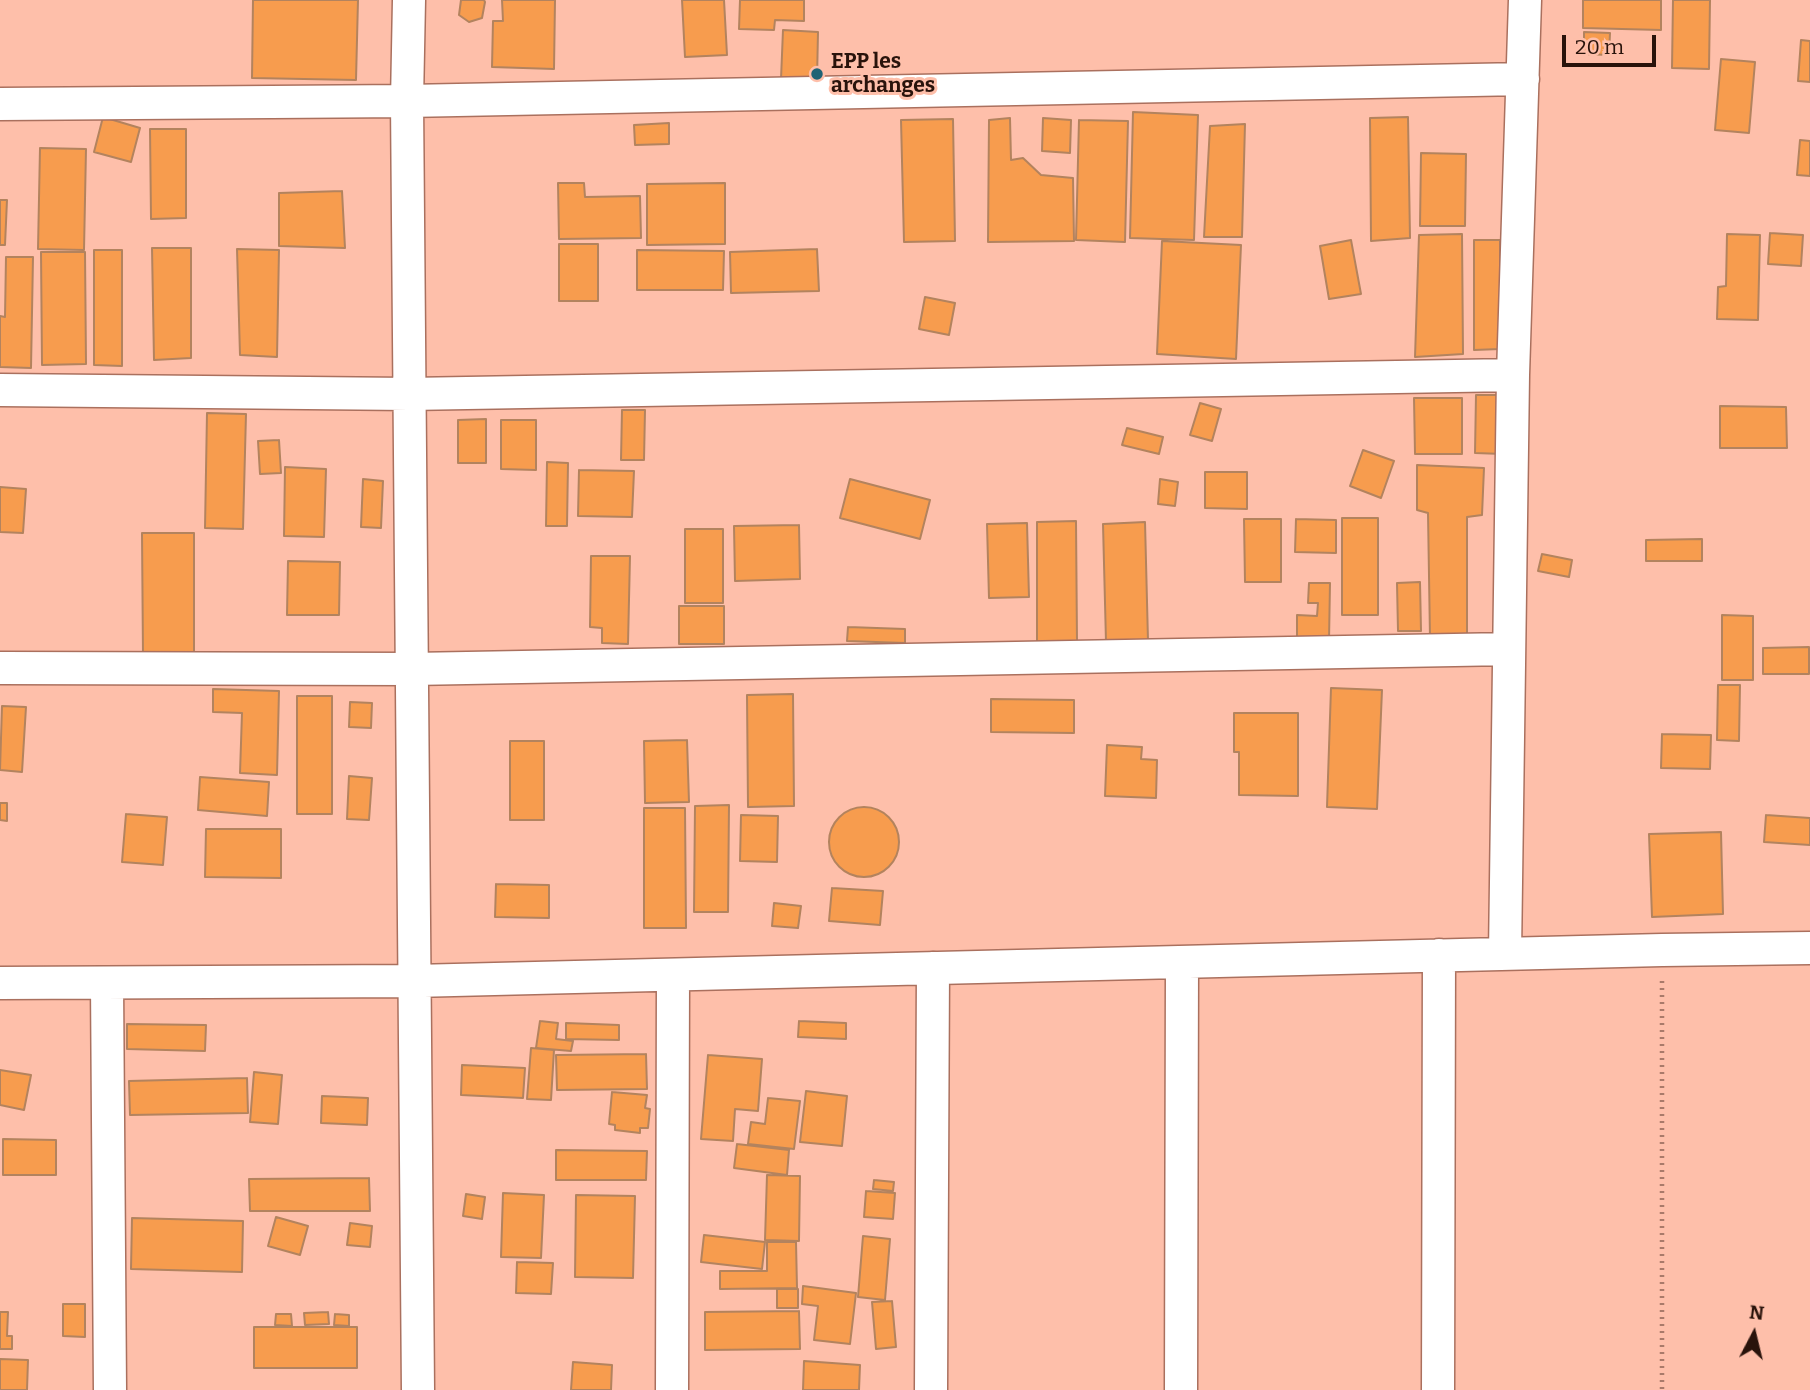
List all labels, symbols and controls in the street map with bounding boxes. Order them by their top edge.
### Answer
scale bar [1565,21,1660,65]
text: 20 m [1575,34,1624,60]
place label: EPP les archanges [831,49,935,99]
marker: EPP les archanges [809,66,825,82]
north arrow [1719,1299,1789,1369]
text: N [1748,1300,1765,1325]

